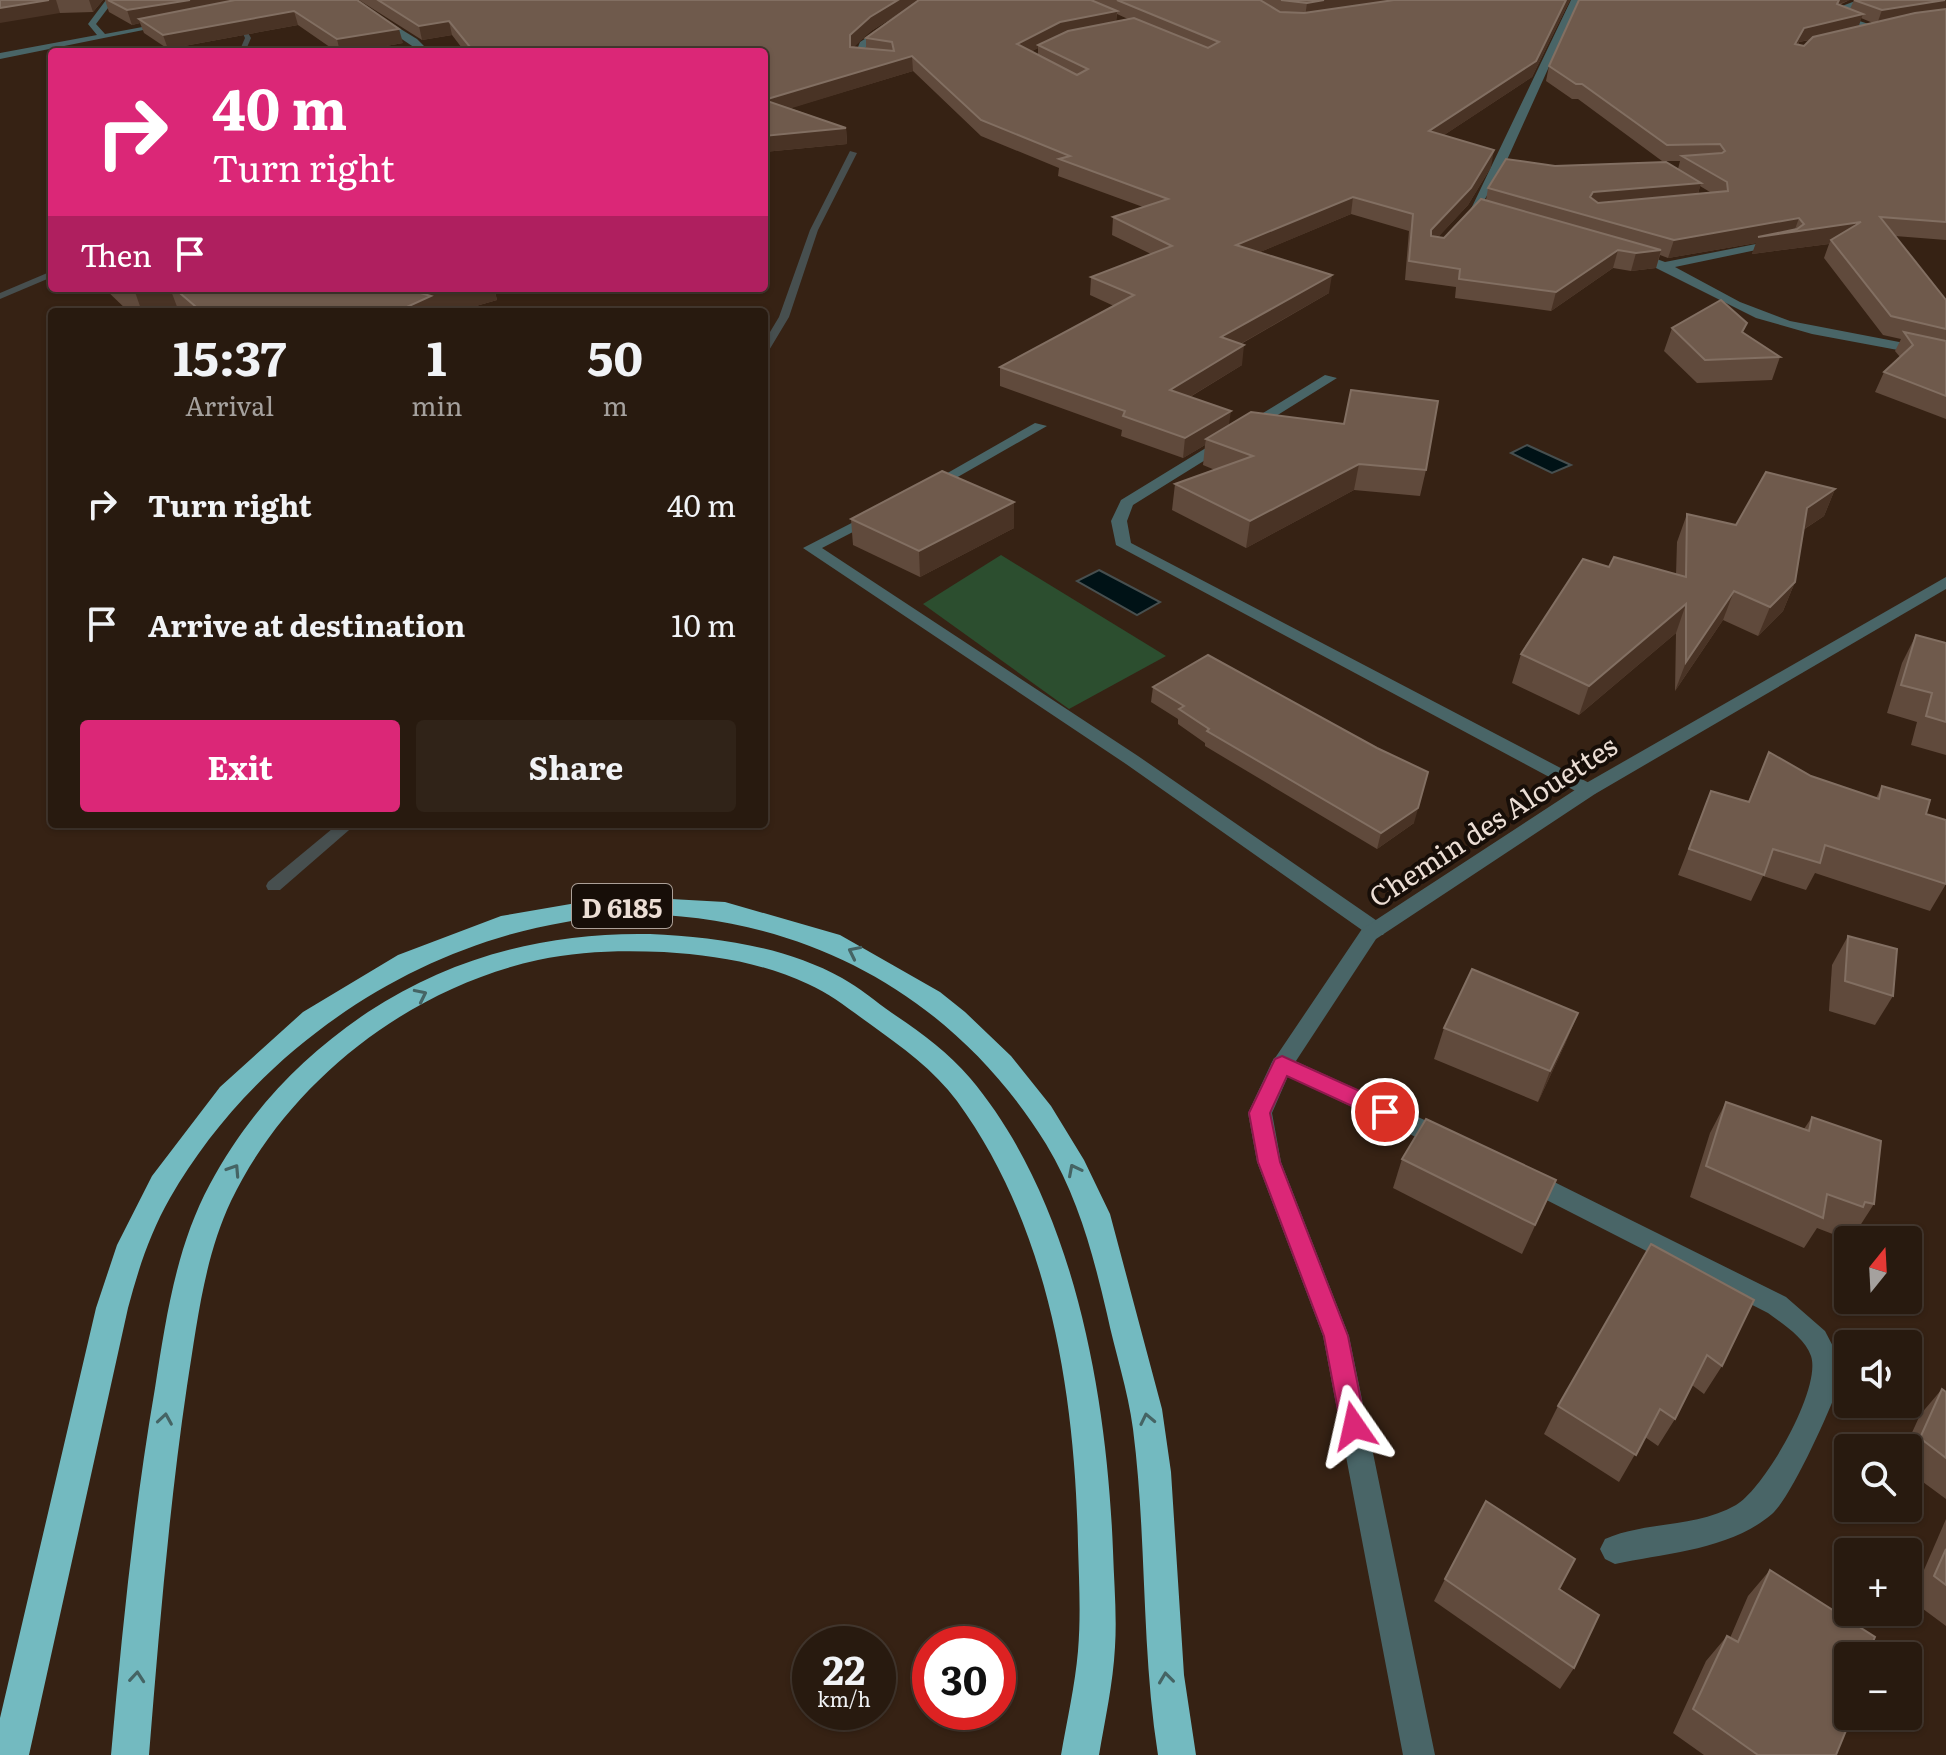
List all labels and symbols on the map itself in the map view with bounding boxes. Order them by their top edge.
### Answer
street label: Chemin des Alouettes [1359,724,1625,916]
road number: D 6185 [572,884,672,928]
one-way arrow [848,946,863,962]
one-way arrow [412,989,427,1005]
pin [1351,1078,1419,1146]
one-way arrow [1068,1164,1084,1179]
one-way arrow [224,1165,239,1179]
north arrow [1834,1226,1922,1314]
position arrow [1312,1384,1396,1468]
one-way arrow [156,1412,173,1426]
one-way arrow [1139,1412,1156,1426]
speed limit sign: 30 [912,1626,1016,1730]
one-way arrow [128,1670,145,1683]
one-way arrow [1158,1671,1175,1685]

